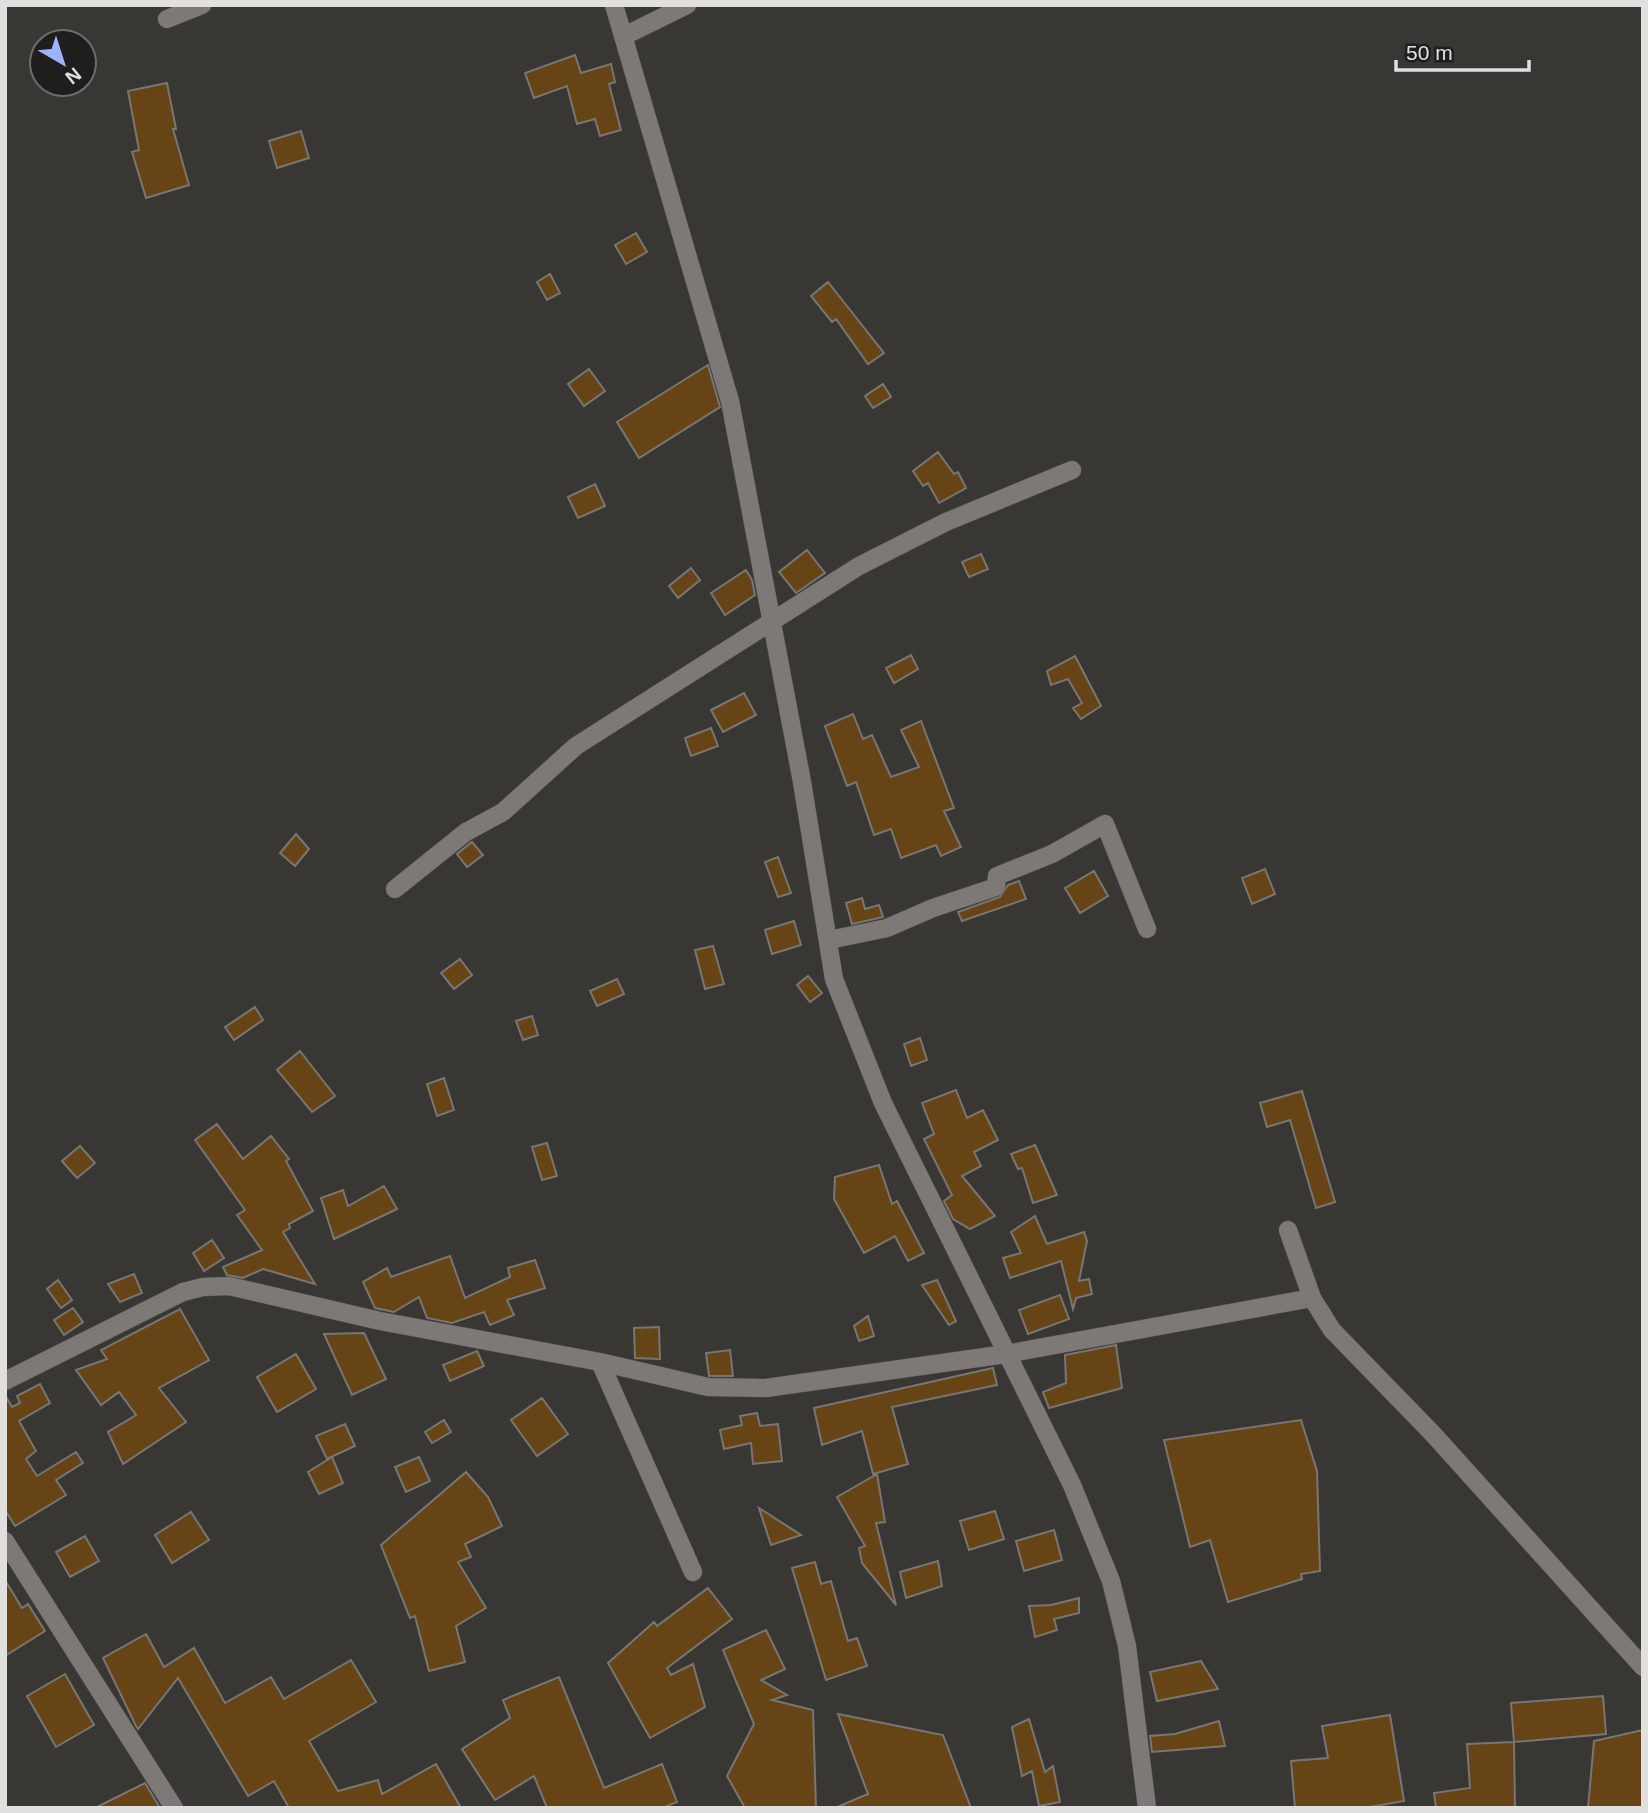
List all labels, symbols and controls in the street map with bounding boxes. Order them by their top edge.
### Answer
north arrow [28,28,98,98]
scale bar [1396,28,1529,72]
text: 50 m [1406,41,1453,64]
text: N [61,63,85,88]

